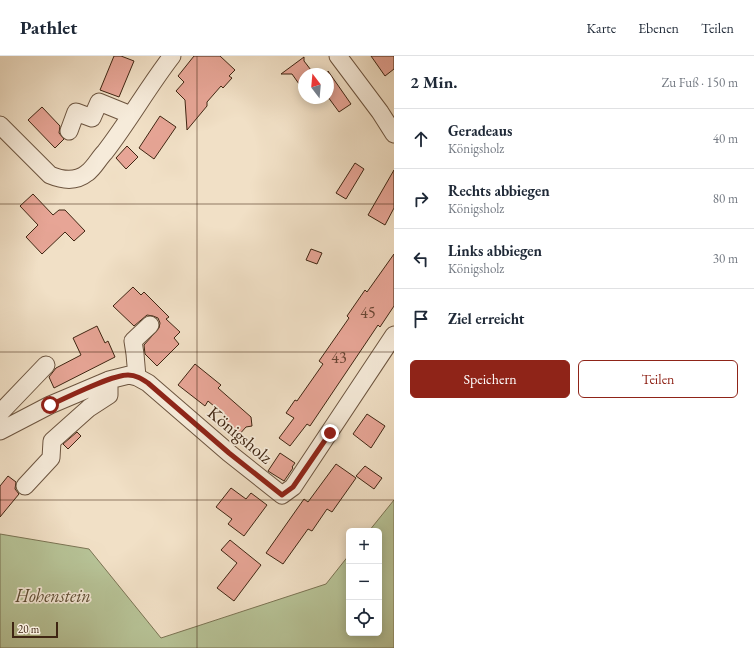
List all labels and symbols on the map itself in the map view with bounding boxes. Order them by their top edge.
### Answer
north arrow [298,68,334,104]
house number: 45 [360,302,376,323]
house number: 43 [331,347,347,368]
route start [41,396,59,414]
street label: Königsholz [203,401,278,469]
route end [321,424,339,442]
park label: Hohenstein [14,584,91,607]
scale bar [12,620,58,639]

